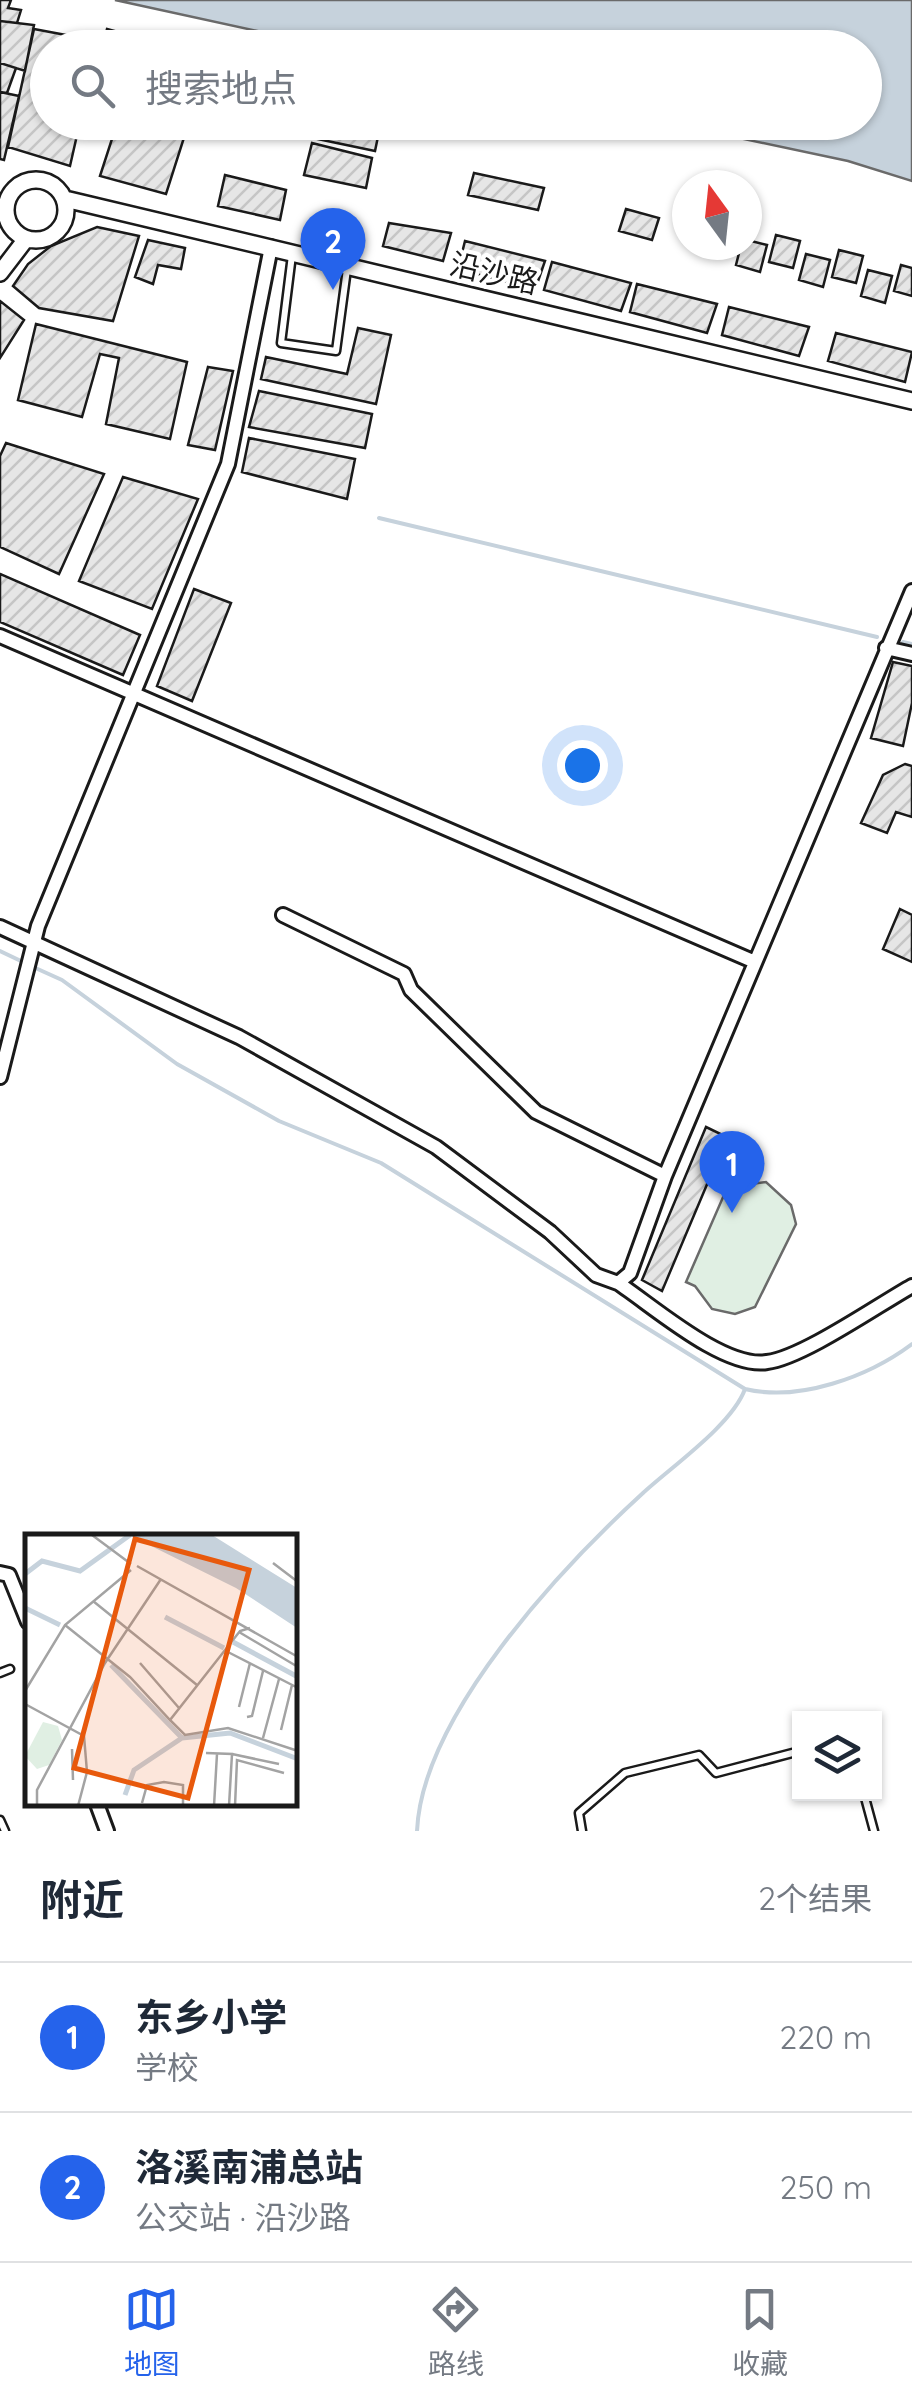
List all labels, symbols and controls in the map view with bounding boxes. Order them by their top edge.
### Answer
search box [30,30,882,140]
icon: search [65,58,120,113]
text: 搜索地点 [145,64,297,112]
north arrow [672,170,762,260]
pin: 2 [300,208,366,290]
street label: 沿沙路 [446,244,542,302]
your location [557,740,608,791]
pin: 1 [700,1130,764,1213]
inset map [25,1534,298,1806]
map controls [792,1711,882,1801]
button: layers [792,1711,882,1801]
text: 附近 [40,1873,124,1926]
text: 2个结果 [758,1878,872,1918]
text: 东乡小学 [135,1993,287,2041]
text: 1 [66,2017,79,2057]
text: 220 m [780,2017,872,2057]
text: 学校 [135,2047,199,2087]
text: 洛溪南浦总站 [135,2143,363,2191]
text: 2 [63,2167,82,2207]
text: 250 m [780,2167,872,2207]
text: 公交站 · 沿沙路 [135,2197,351,2237]
tab: 地图 [124,2282,180,2382]
tab: 路线 [428,2282,484,2382]
tab: 收藏 [732,2282,788,2382]

